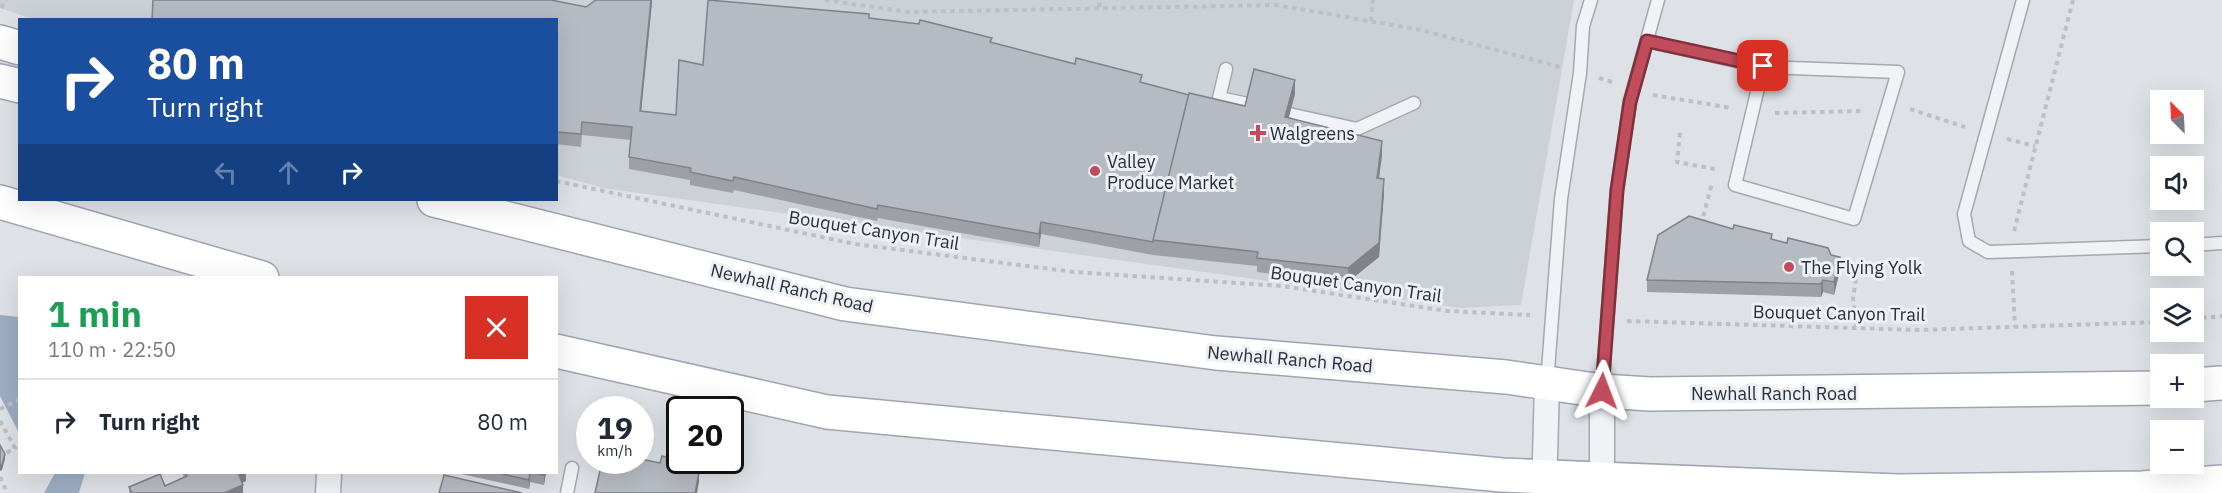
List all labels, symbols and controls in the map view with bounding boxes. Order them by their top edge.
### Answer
text: 80 m [147,36,245,91]
pin [1737,40,1788,91]
icon: right [48,42,126,120]
icon: arrive [1746,49,1779,82]
text: Turn right [147,89,264,124]
north arrow [2150,90,2204,144]
map controls [2150,90,2204,474]
place label: Walgreens [1270,122,1355,145]
marker: Walgreens [1251,126,1265,140]
place label: Valley Produce Market [1107,150,1234,194]
icon: left [209,156,242,189]
icon: ahead [272,156,305,189]
icon: right [335,156,368,189]
button: sound [2150,156,2204,210]
marker: Valley Produce Market [1088,164,1102,178]
street label: Bouquet Canyon Trail [787,205,961,255]
button: search [2150,222,2204,276]
place label: The Flying Yolk [1801,256,1923,279]
street label: Newhall Ranch Road [708,258,876,318]
marker: The Flying Yolk [1782,260,1796,274]
street label: Bouquet Canyon Trail [1269,261,1443,307]
button: layers [2150,288,2204,342]
text: 1 min [48,290,142,337]
button: close [465,296,528,359]
street label: Bouquet Canyon Trail [1753,300,1926,326]
text: 110 m · 22:50 [48,336,176,363]
street label: Newhall Ranch Road [1206,340,1374,378]
button: + [2150,354,2204,408]
position arrow [1570,359,1634,423]
street label: Newhall Ranch Road [1691,382,1857,405]
speed limit sign: 20 [666,396,744,474]
icon: right [48,405,81,438]
text: Turn right [99,407,200,436]
text: 80 m [477,407,528,436]
text: 19 [597,408,633,447]
button: − [2150,420,2204,474]
text: km/h [597,441,633,460]

